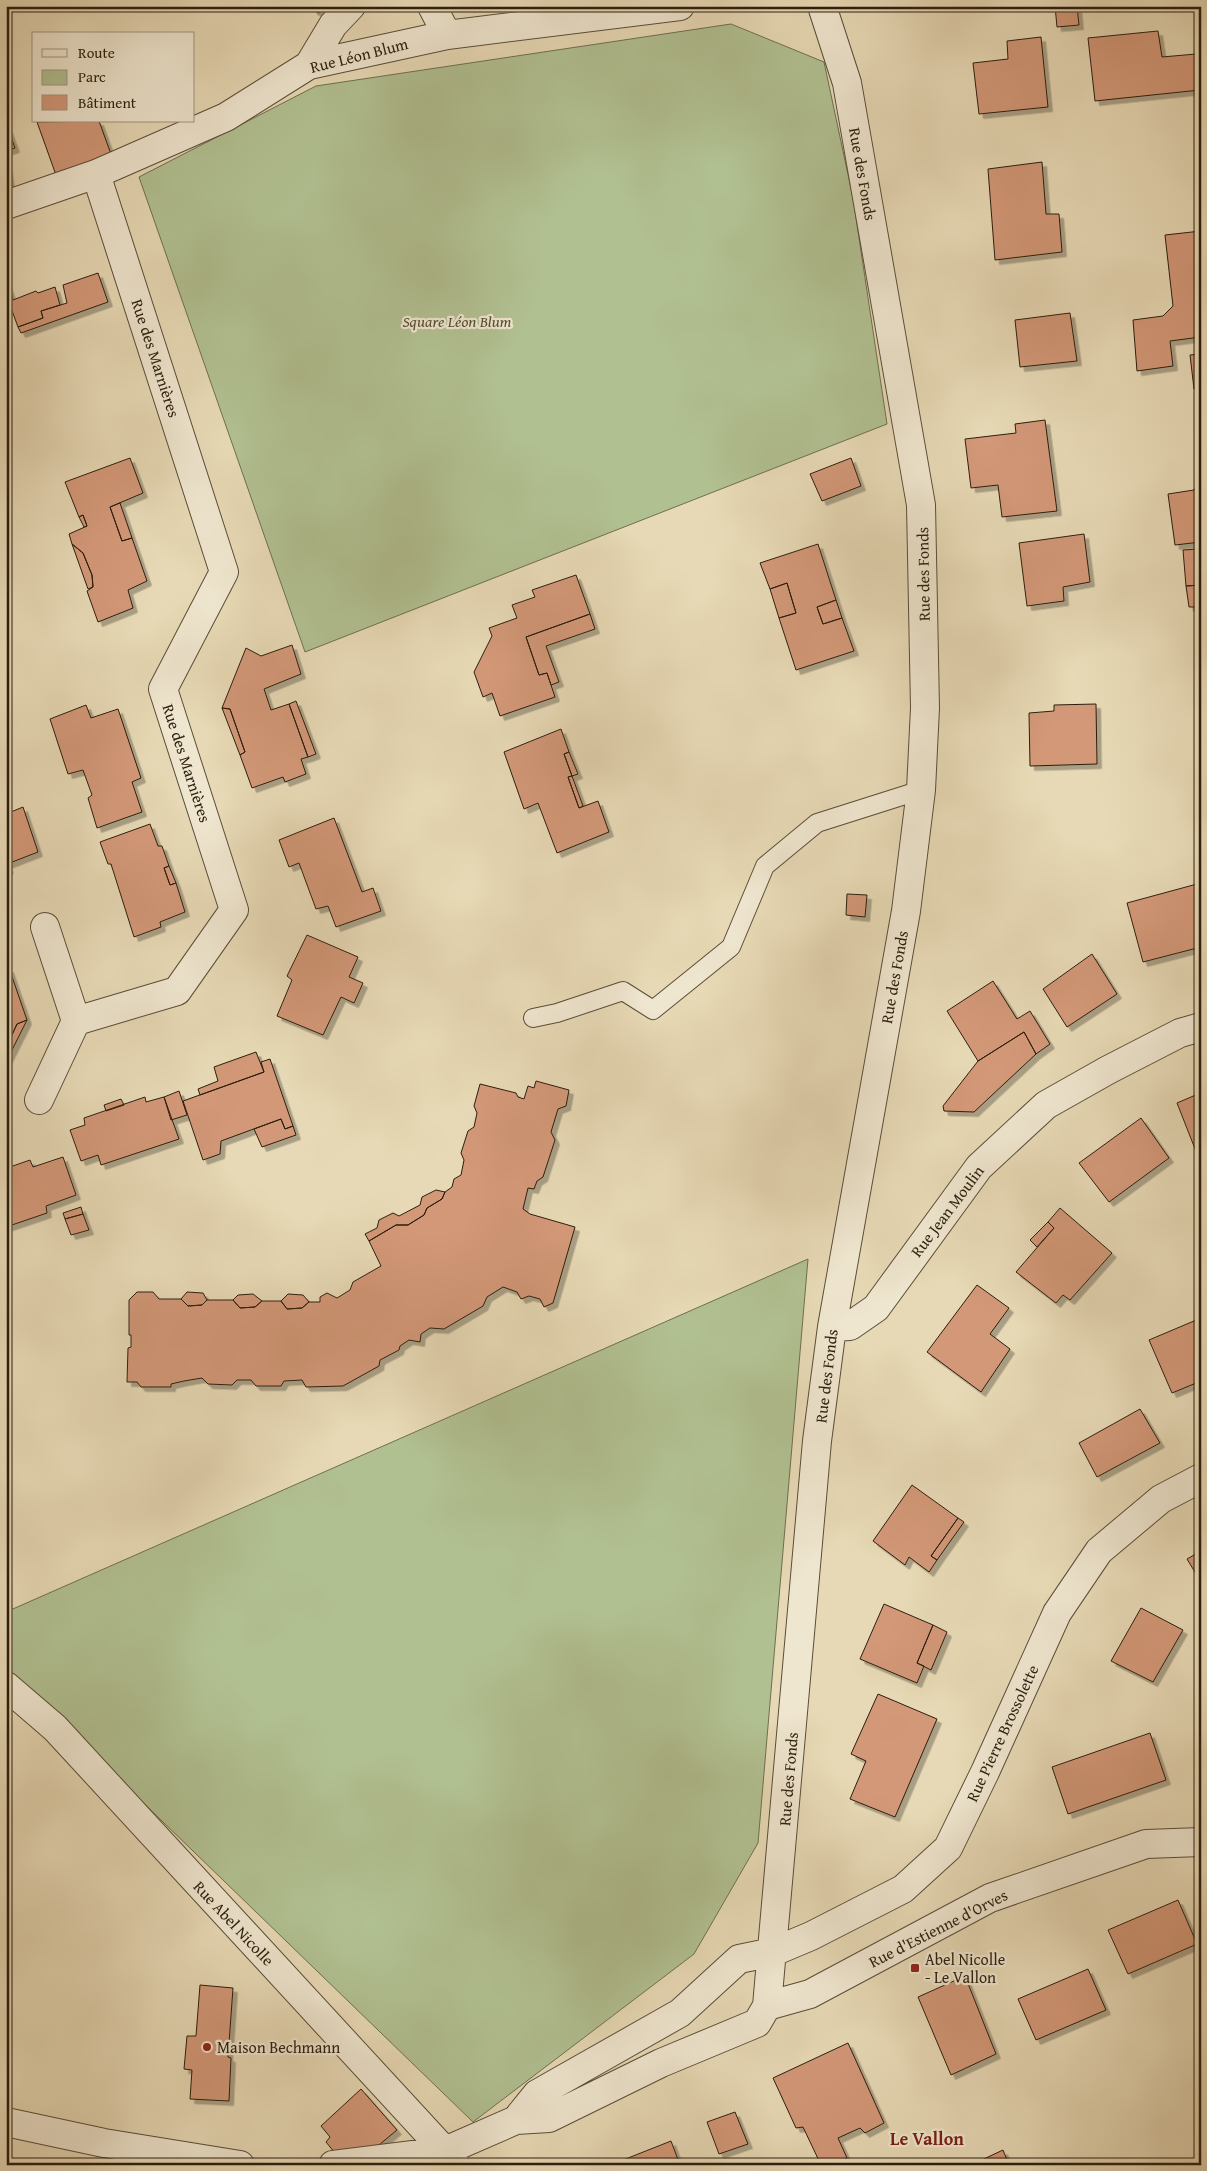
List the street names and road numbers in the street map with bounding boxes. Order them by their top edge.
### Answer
street label: Rue Léon Blum [307,31,411,79]
street label: Rue des Fonds [843,126,883,222]
street label: Rue des Marnières [126,296,186,420]
street label: Rue des Fonds [910,527,936,621]
street label: Rue des Marnières [157,701,217,825]
street label: Rue des Fonds [874,929,914,1025]
street label: Rue Jean Moulin [904,1160,990,1262]
street label: Rue des Fonds [808,1328,844,1424]
street label: Rue Pierre Brossolette [960,1661,1044,1805]
street label: Rue des Fonds [772,1731,804,1827]
street label: Rue Abel Nicolle [188,1875,280,1971]
street label: Rue d'Estienne d'Orves [864,1883,1012,1973]

